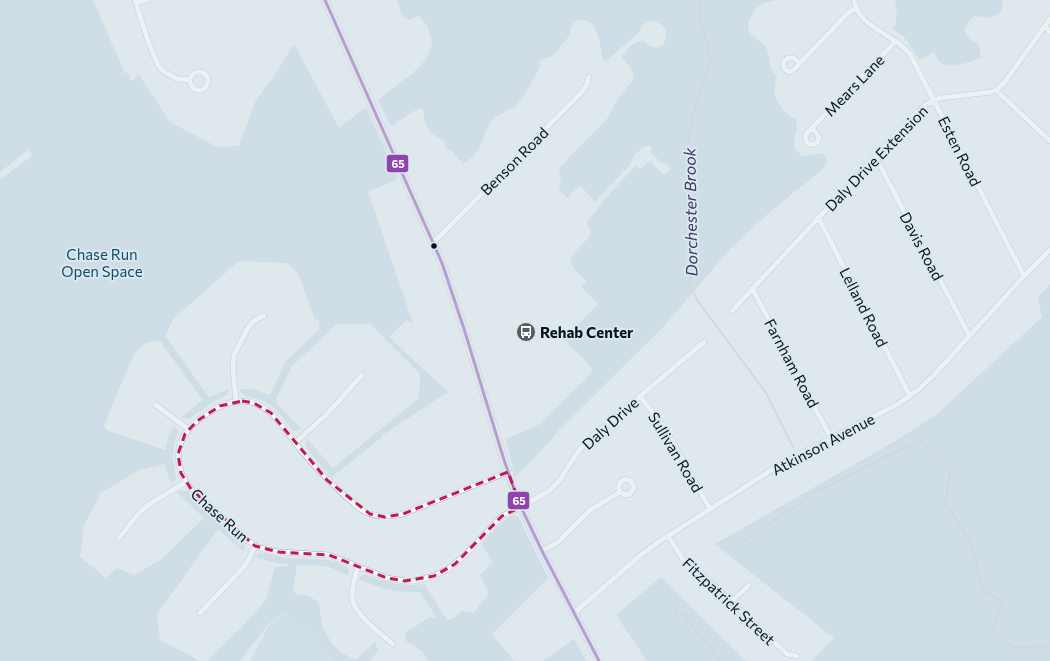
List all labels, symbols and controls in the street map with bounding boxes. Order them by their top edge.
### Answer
street label: Mears Lane [820,50,888,119]
street label: Daly Drive Extension [821,101,931,215]
street label: Esten Road [935,113,985,189]
street label: Benson Road [476,123,552,199]
water label: Dorchester Brook [679,147,701,277]
line badge: 65 [386,154,409,173]
text: 65 [391,157,405,170]
street label: Davis Road [896,209,948,283]
unlabelled marker [429,241,439,251]
park label: Chase Run Open Space [61,245,143,280]
street label: Lelland Road [836,264,892,350]
street label: Farnham Road [761,315,823,411]
bus stop icon: Rehab Center [515,321,537,343]
place label: Rehab Center [540,323,633,341]
street label: Daly Drive [578,393,642,453]
street label: Sullivan Road [645,409,707,495]
street label: Atkinson Avenue [769,409,878,479]
street label: Chase Run [187,484,253,546]
line badge: 65 [507,491,530,510]
text: 65 [512,494,526,507]
street label: Fitzpatrick Street [679,554,779,648]

